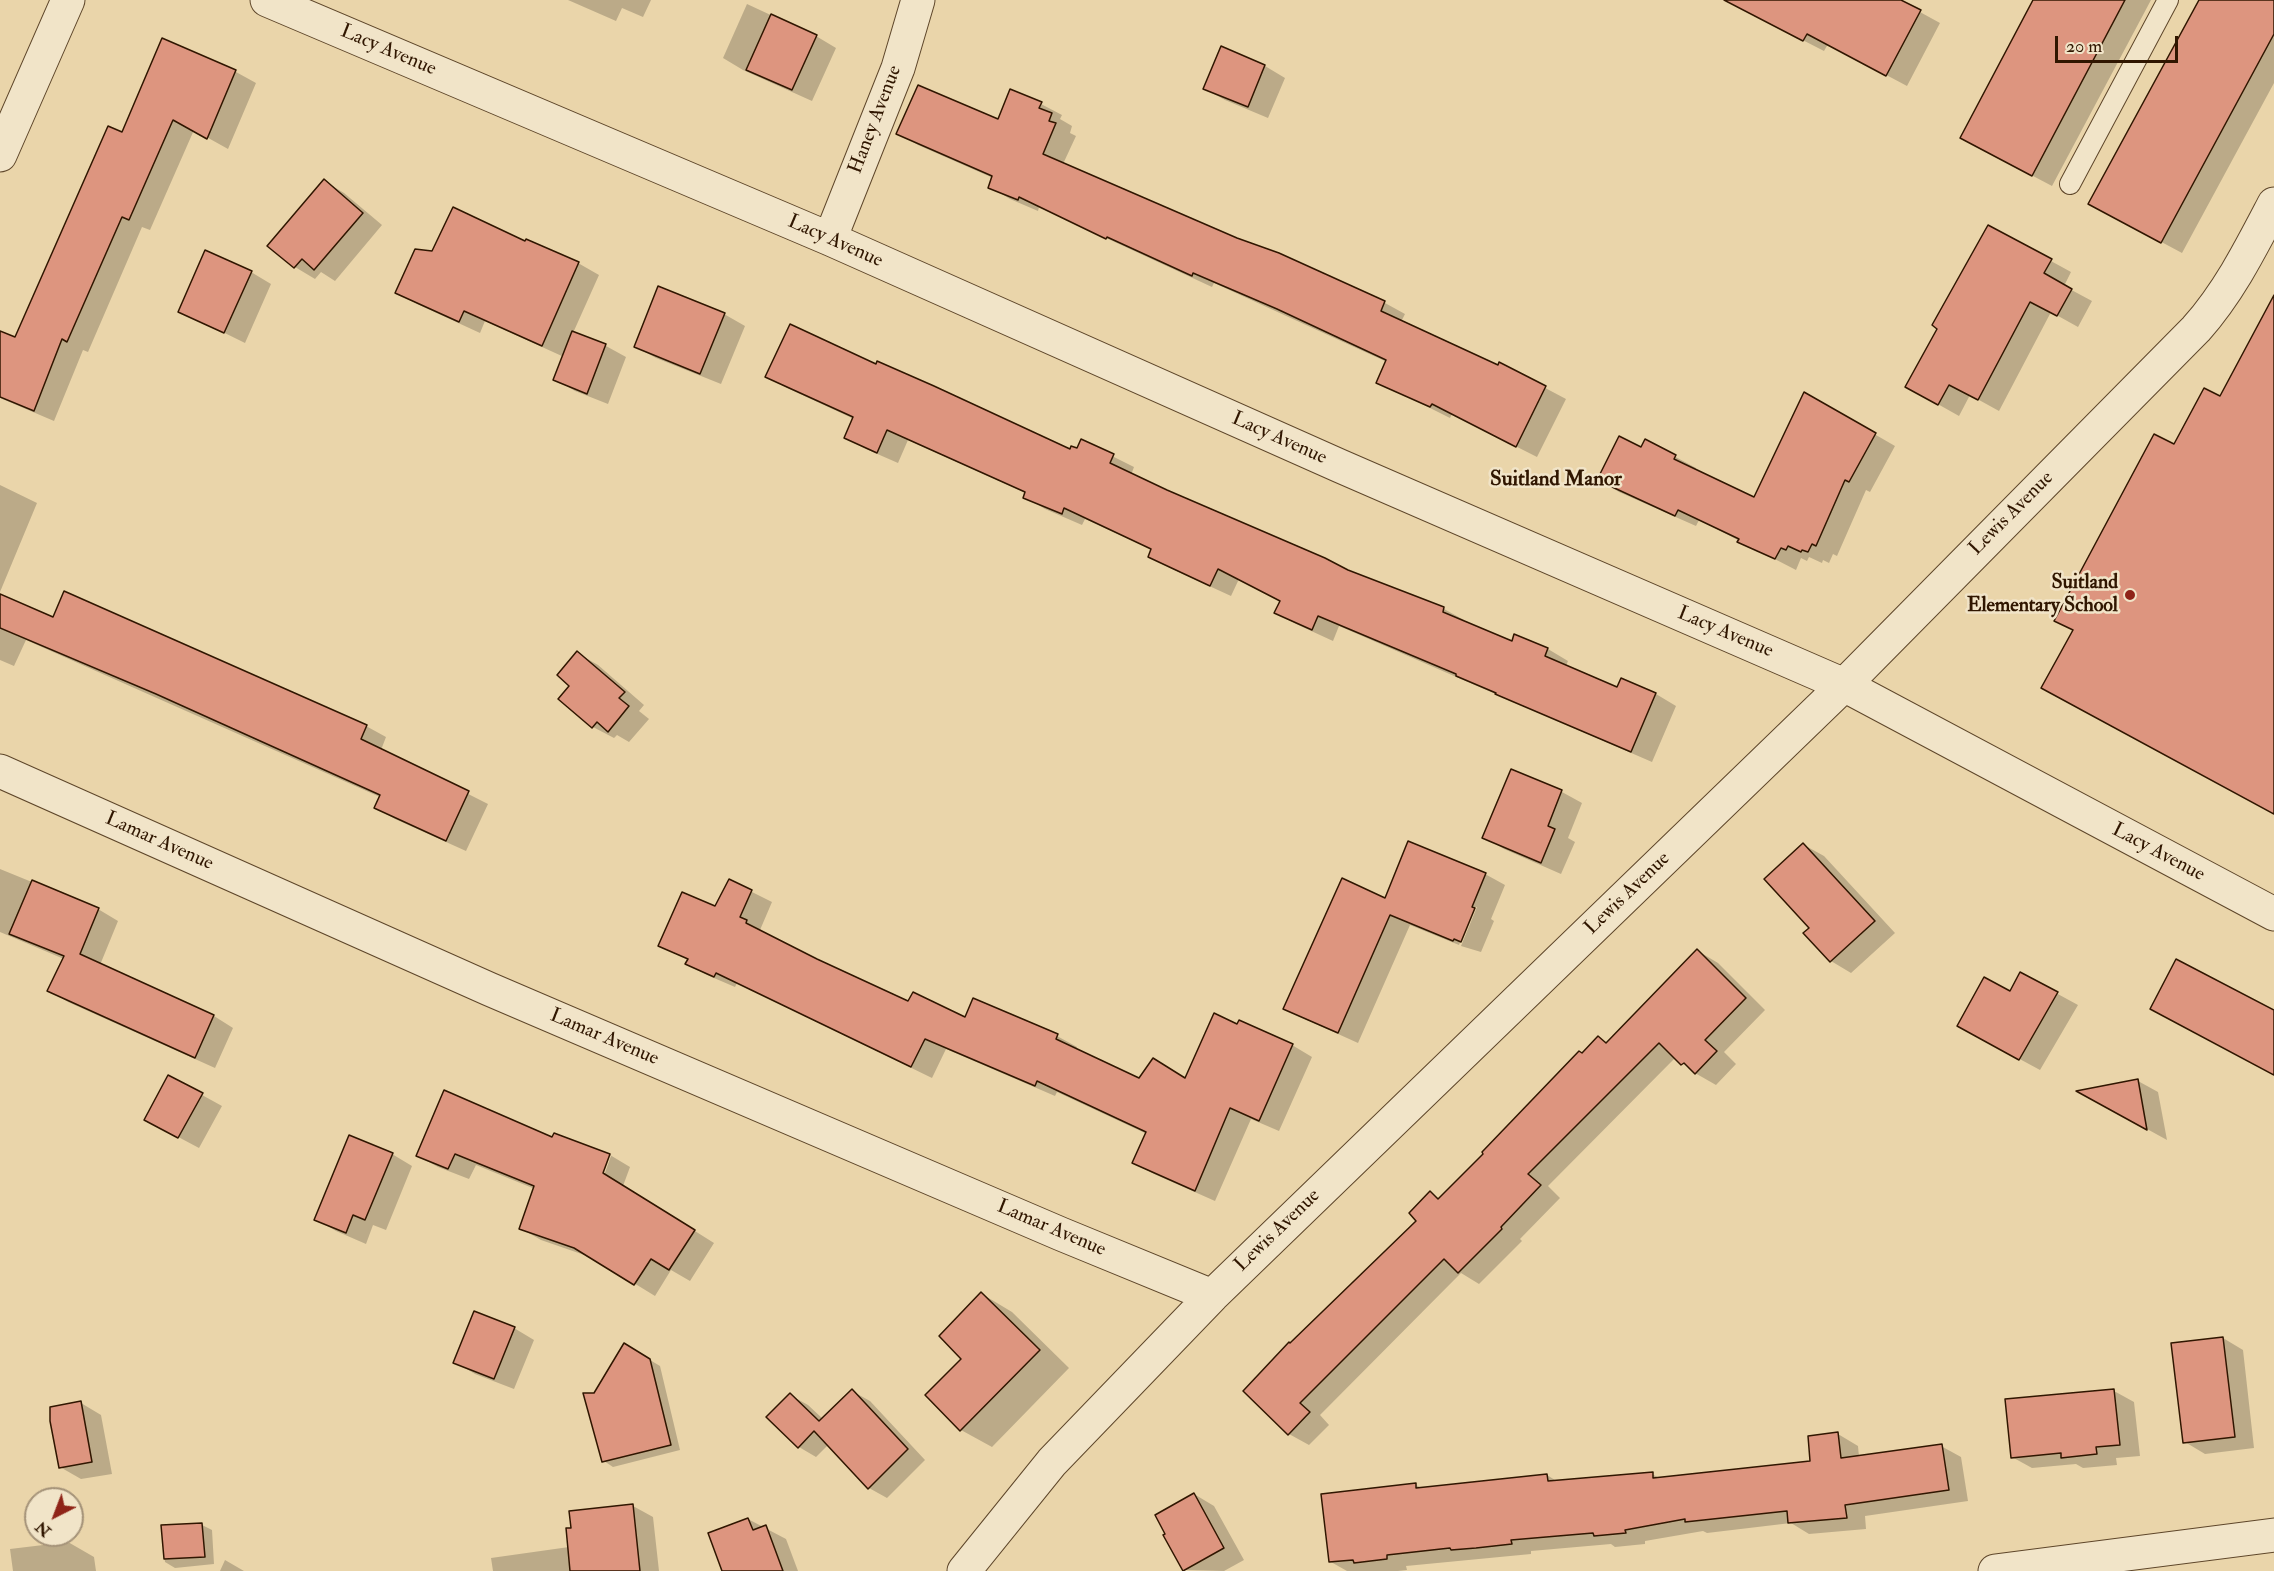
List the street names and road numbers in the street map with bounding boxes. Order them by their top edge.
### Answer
street label: Lacy Avenue [337,20,439,82]
street label: Haney Avenue [844,62,908,178]
street label: Lacy Avenue [784,210,886,274]
street label: Lacy Avenue [1228,407,1330,471]
street label: Lewis Avenue [1965,467,2059,561]
street label: Lacy Avenue [1674,602,1776,664]
street label: Lamar Avenue [101,807,217,877]
street label: Lacy Avenue [2107,819,2209,887]
street label: Lewis Avenue [1580,847,1676,941]
street label: Lamar Avenue [546,1004,662,1072]
street label: Lewis Avenue [1230,1184,1326,1278]
street label: Lamar Avenue [993,1195,1109,1263]

